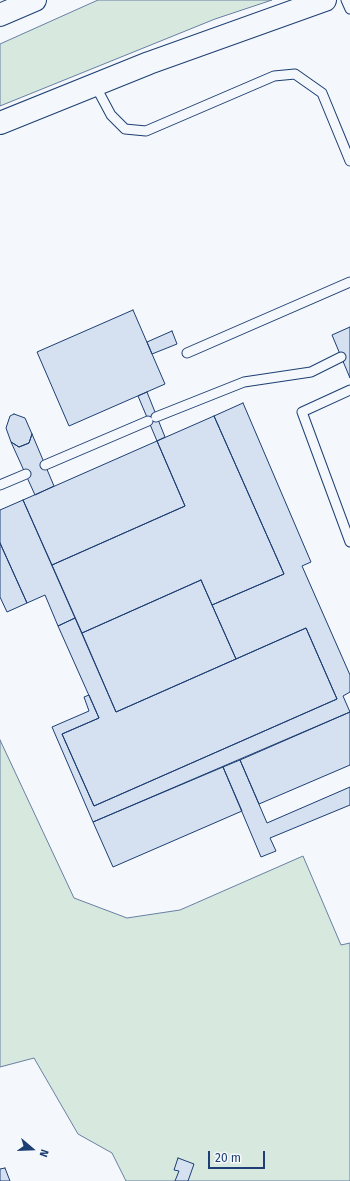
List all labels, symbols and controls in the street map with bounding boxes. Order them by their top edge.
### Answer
north arrow [12,1129,52,1169]
scale bar [210,1143,267,1169]
text: N [36,1147,51,1159]
text: 20 m [215,1151,241,1165]

